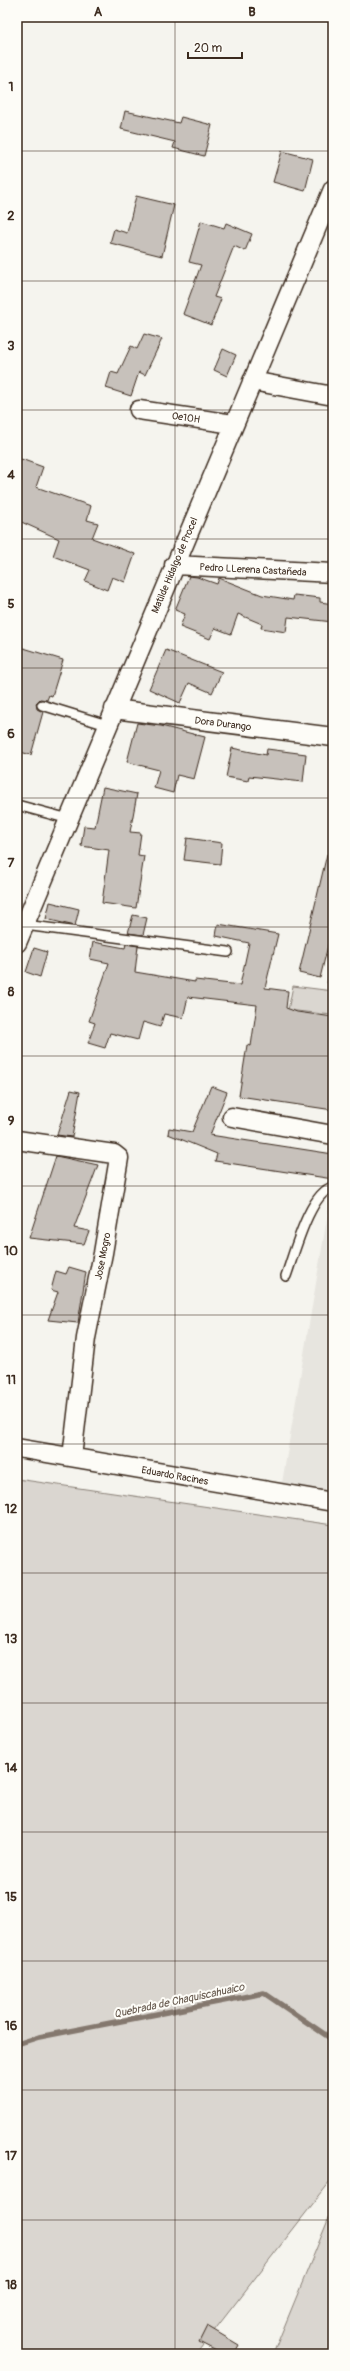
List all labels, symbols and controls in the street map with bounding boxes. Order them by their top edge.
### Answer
text: A [94,4,103,20]
text: B [248,4,256,20]
scale bar [188,34,242,60]
text: 20 m [194,41,223,56]
text: 1 [8,79,14,95]
text: 2 [7,208,15,224]
text: 3 [7,338,15,354]
street label: Oe10H [171,410,201,426]
text: 4 [7,467,15,483]
street label: Matilde Hidalgo de Procel [149,516,201,615]
street label: Pedro LLerena Castañeda [199,561,307,579]
text: 5 [7,596,15,612]
street label: Dora Durango [194,715,253,734]
text: 6 [7,726,15,742]
text: 7 [8,855,15,871]
text: 8 [8,984,15,1000]
text: 9 [8,1113,15,1129]
street label: Jose Mogro [93,1231,114,1281]
text: 10 [4,1243,18,1259]
text: 11 [6,1372,16,1388]
street label: Eduardo Racines [140,1464,210,1488]
text: 12 [5,1501,17,1517]
text: 13 [5,1631,17,1647]
text: 14 [5,1760,18,1776]
text: 15 [5,1889,17,1905]
water label: Quebrada de Chaquiscahuaico [113,1980,247,2021]
text: 16 [5,2018,18,2034]
text: 17 [5,2148,17,2164]
text: 18 [5,2277,17,2293]

